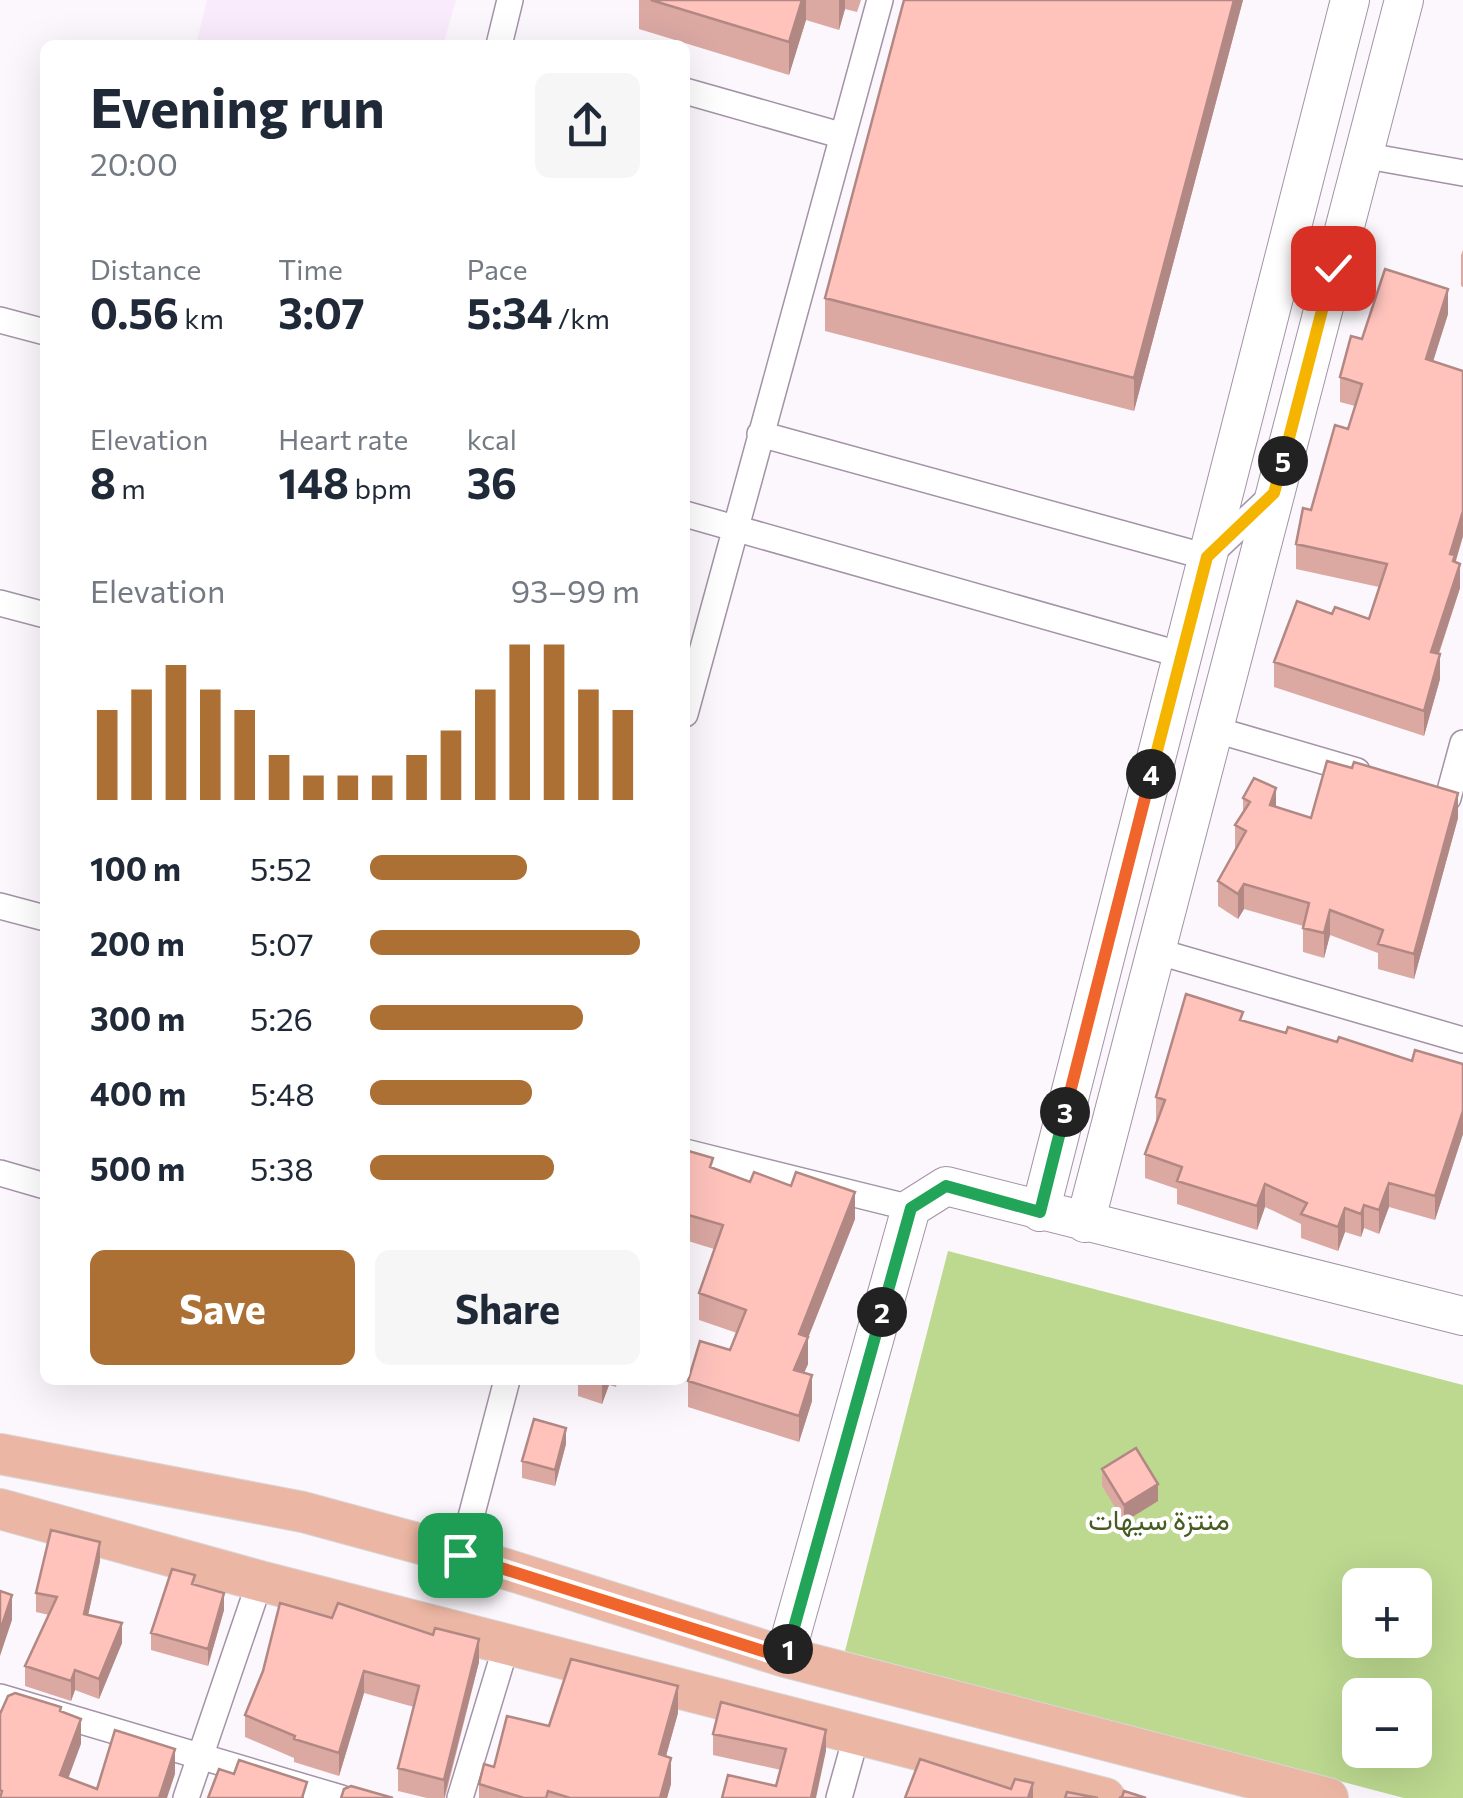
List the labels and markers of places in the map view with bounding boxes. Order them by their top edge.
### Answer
pin [1291,226,1376,311]
pin: 5 [1258,436,1308,486]
pin: 4 [1126,749,1176,799]
pin: 3 [1040,1087,1090,1137]
pin: 2 [857,1287,907,1337]
pin [418,1513,503,1598]
pin: 1 [763,1624,813,1674]

